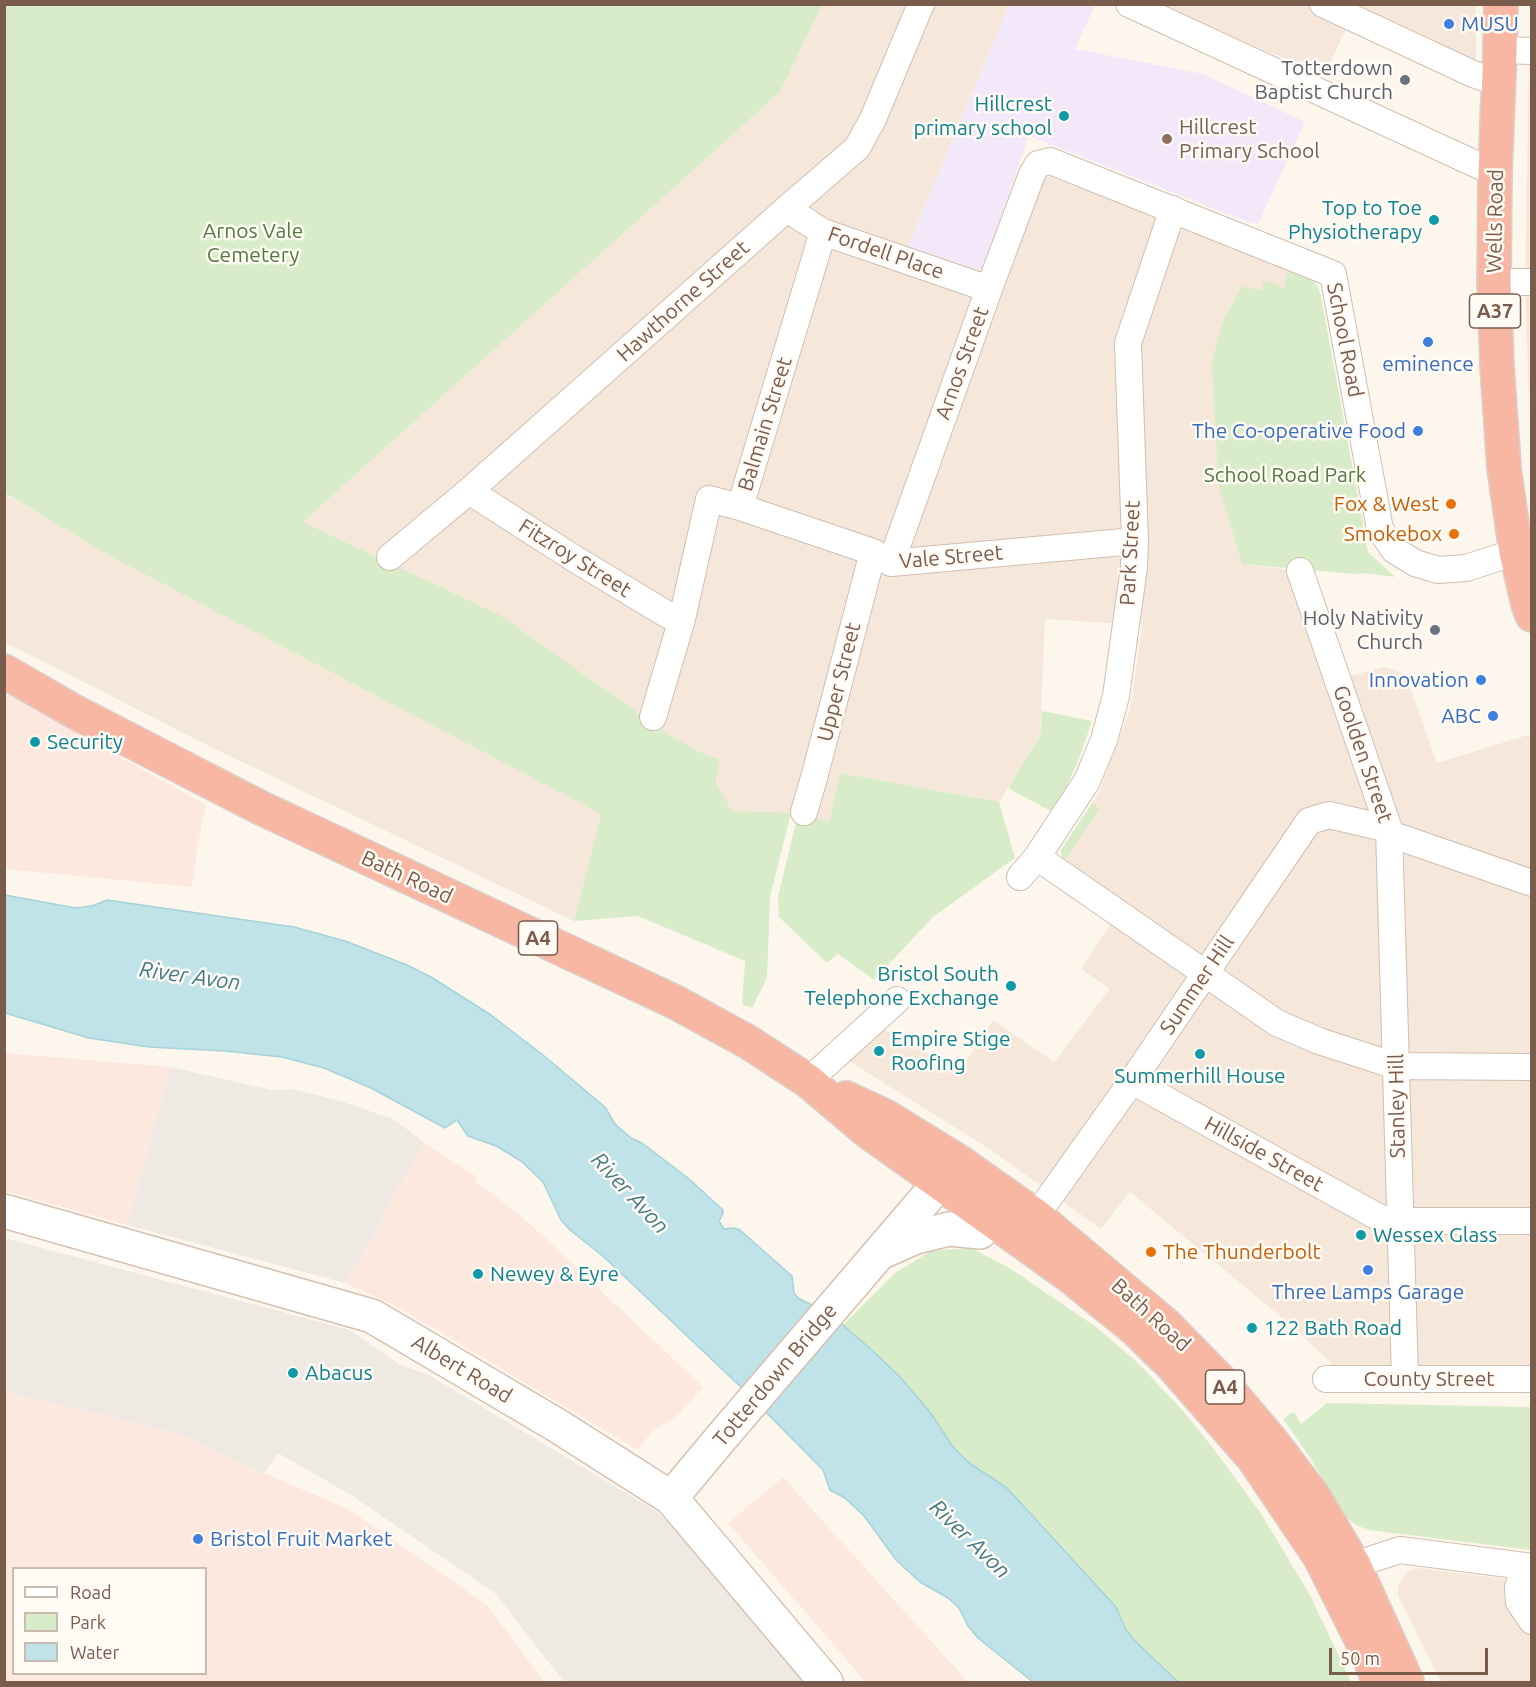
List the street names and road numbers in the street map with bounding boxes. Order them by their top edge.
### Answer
street label: Wells Road [1481,169,1509,273]
street label: Fordell Place [825,221,947,285]
street label: Hawthorne Street [612,235,754,367]
street label: School Road [1322,281,1368,399]
road number: A37 [1470,294,1520,328]
street label: Arnos Street [930,303,994,423]
street label: Balmain Street [733,354,797,494]
street label: Park Street [1115,500,1145,606]
street label: Fitzroy Street [514,513,636,603]
street label: Vale Street [898,540,1004,574]
street label: Upper Street [812,620,866,744]
street label: Goolden Street [1328,682,1398,826]
street label: Bath Road [357,845,457,909]
road number: A4 [518,921,558,955]
street label: Summer Hill [1155,931,1239,1039]
street label: Stanley Hill [1383,1053,1411,1159]
street label: Hillside Street [1200,1111,1328,1197]
street label: Bath Road [1106,1273,1196,1357]
street label: Totterdown Bridge [708,1298,842,1452]
street label: Albert Road [407,1329,517,1409]
street label: County Street [1364,1366,1494,1392]
road number: A4 [1206,1370,1244,1404]

